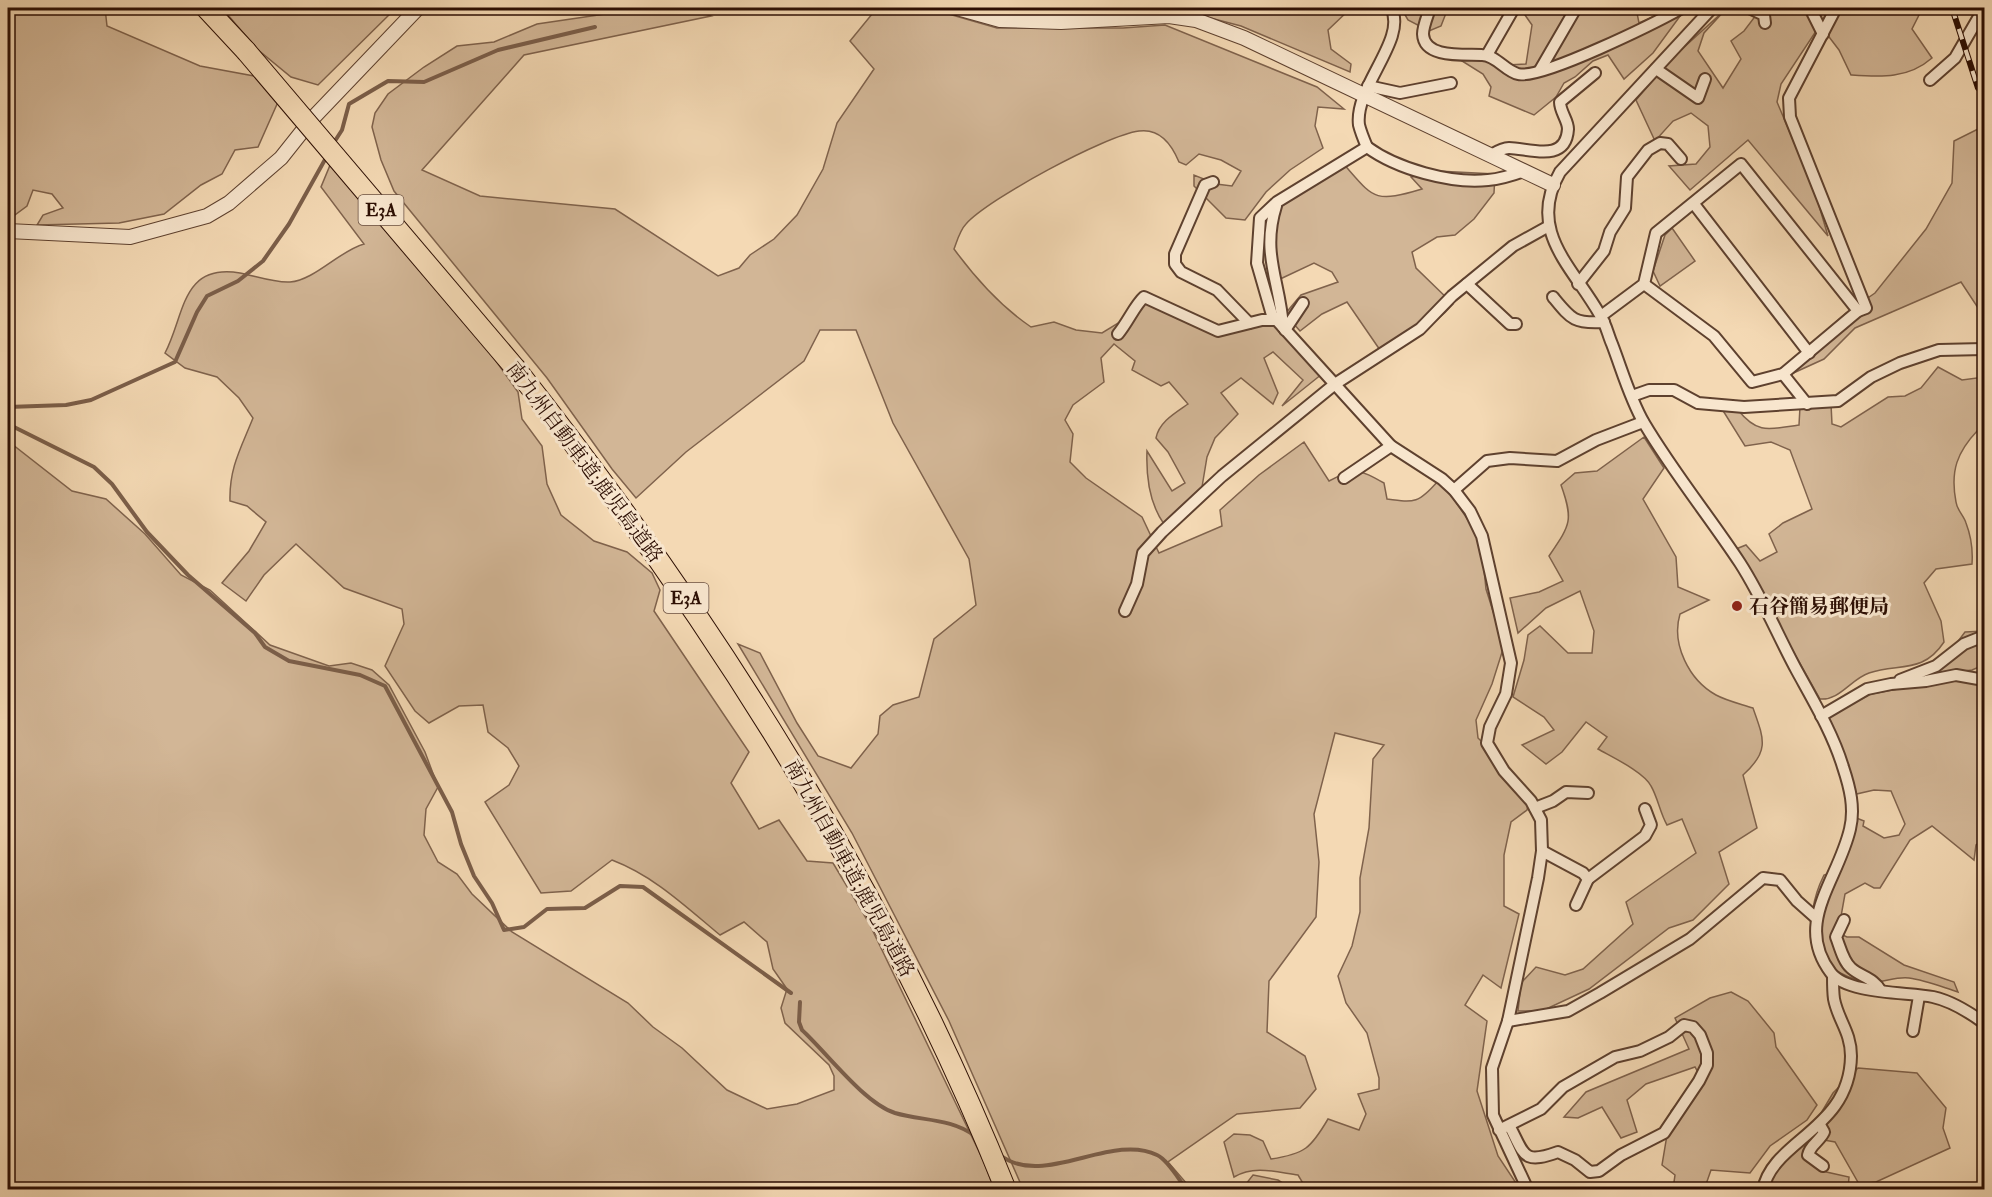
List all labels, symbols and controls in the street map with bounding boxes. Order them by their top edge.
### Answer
road number: E3A [358,195,404,225]
street label: 南九州自動車道;鹿児島道路 [501,357,668,568]
road number: E3A [664,583,708,613]
place label: 石谷簡易郵便局 [1749,594,1889,619]
marker: 石谷簡易郵便局 [1730,599,1744,613]
street label: 南九州自動車道;鹿児島道路 [779,755,920,981]

